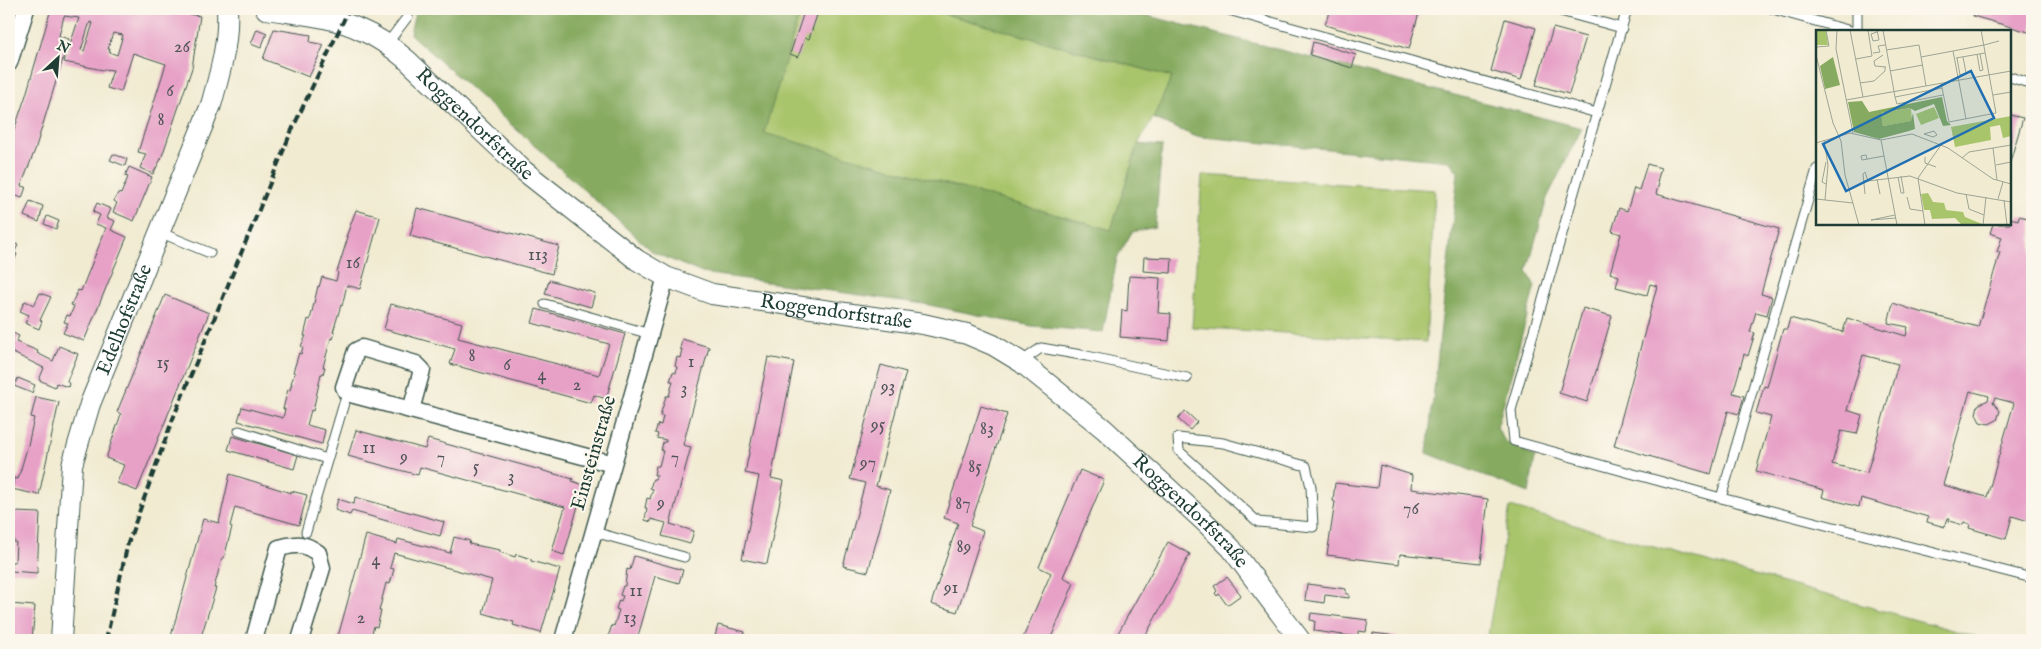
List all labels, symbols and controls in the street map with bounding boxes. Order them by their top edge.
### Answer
inset map [1816,30,2011,225]
north arrow [32,32,82,82]
text: N [53,36,73,58]
house number: 26 [174,36,190,59]
street label: Roggendorfstraße [411,62,538,186]
house number: 6 [166,80,174,103]
house number: 8 [157,109,165,132]
house number: 113 [528,244,548,267]
house number: 16 [346,252,361,275]
street label: Edelhofstraße [91,261,158,379]
street label: Roggendorfstraße [759,289,914,335]
house number: 8 [468,345,476,368]
house number: 1 [688,351,694,374]
house number: 15 [156,352,170,375]
house number: 6 [503,354,511,377]
house number: 4 [538,364,547,387]
house number: 2 [573,374,581,397]
house number: 93 [880,376,895,399]
house number: 3 [681,378,687,401]
street label: Einsteinstraße [566,393,622,513]
house number: 95 [870,414,886,437]
house number: 83 [980,418,994,441]
house number: 11 [362,437,376,460]
house number: 9 [399,446,408,469]
house number: 7 [437,447,445,470]
house number: 7 [671,447,679,470]
street label: Roggendorfstraße [1127,449,1254,573]
house number: 97 [859,452,876,475]
house number: 5 [473,456,480,479]
house number: 85 [968,456,982,479]
house number: 3 [508,466,514,489]
house number: 9 [656,492,665,515]
house number: 87 [955,493,971,516]
house number: 76 [1403,498,1419,521]
house number: 89 [957,536,971,559]
house number: 4 [372,549,381,572]
house number: 91 [943,577,958,600]
house number: 11 [629,580,643,603]
house number: 2 [357,607,365,630]
house number: 13 [623,607,637,630]

